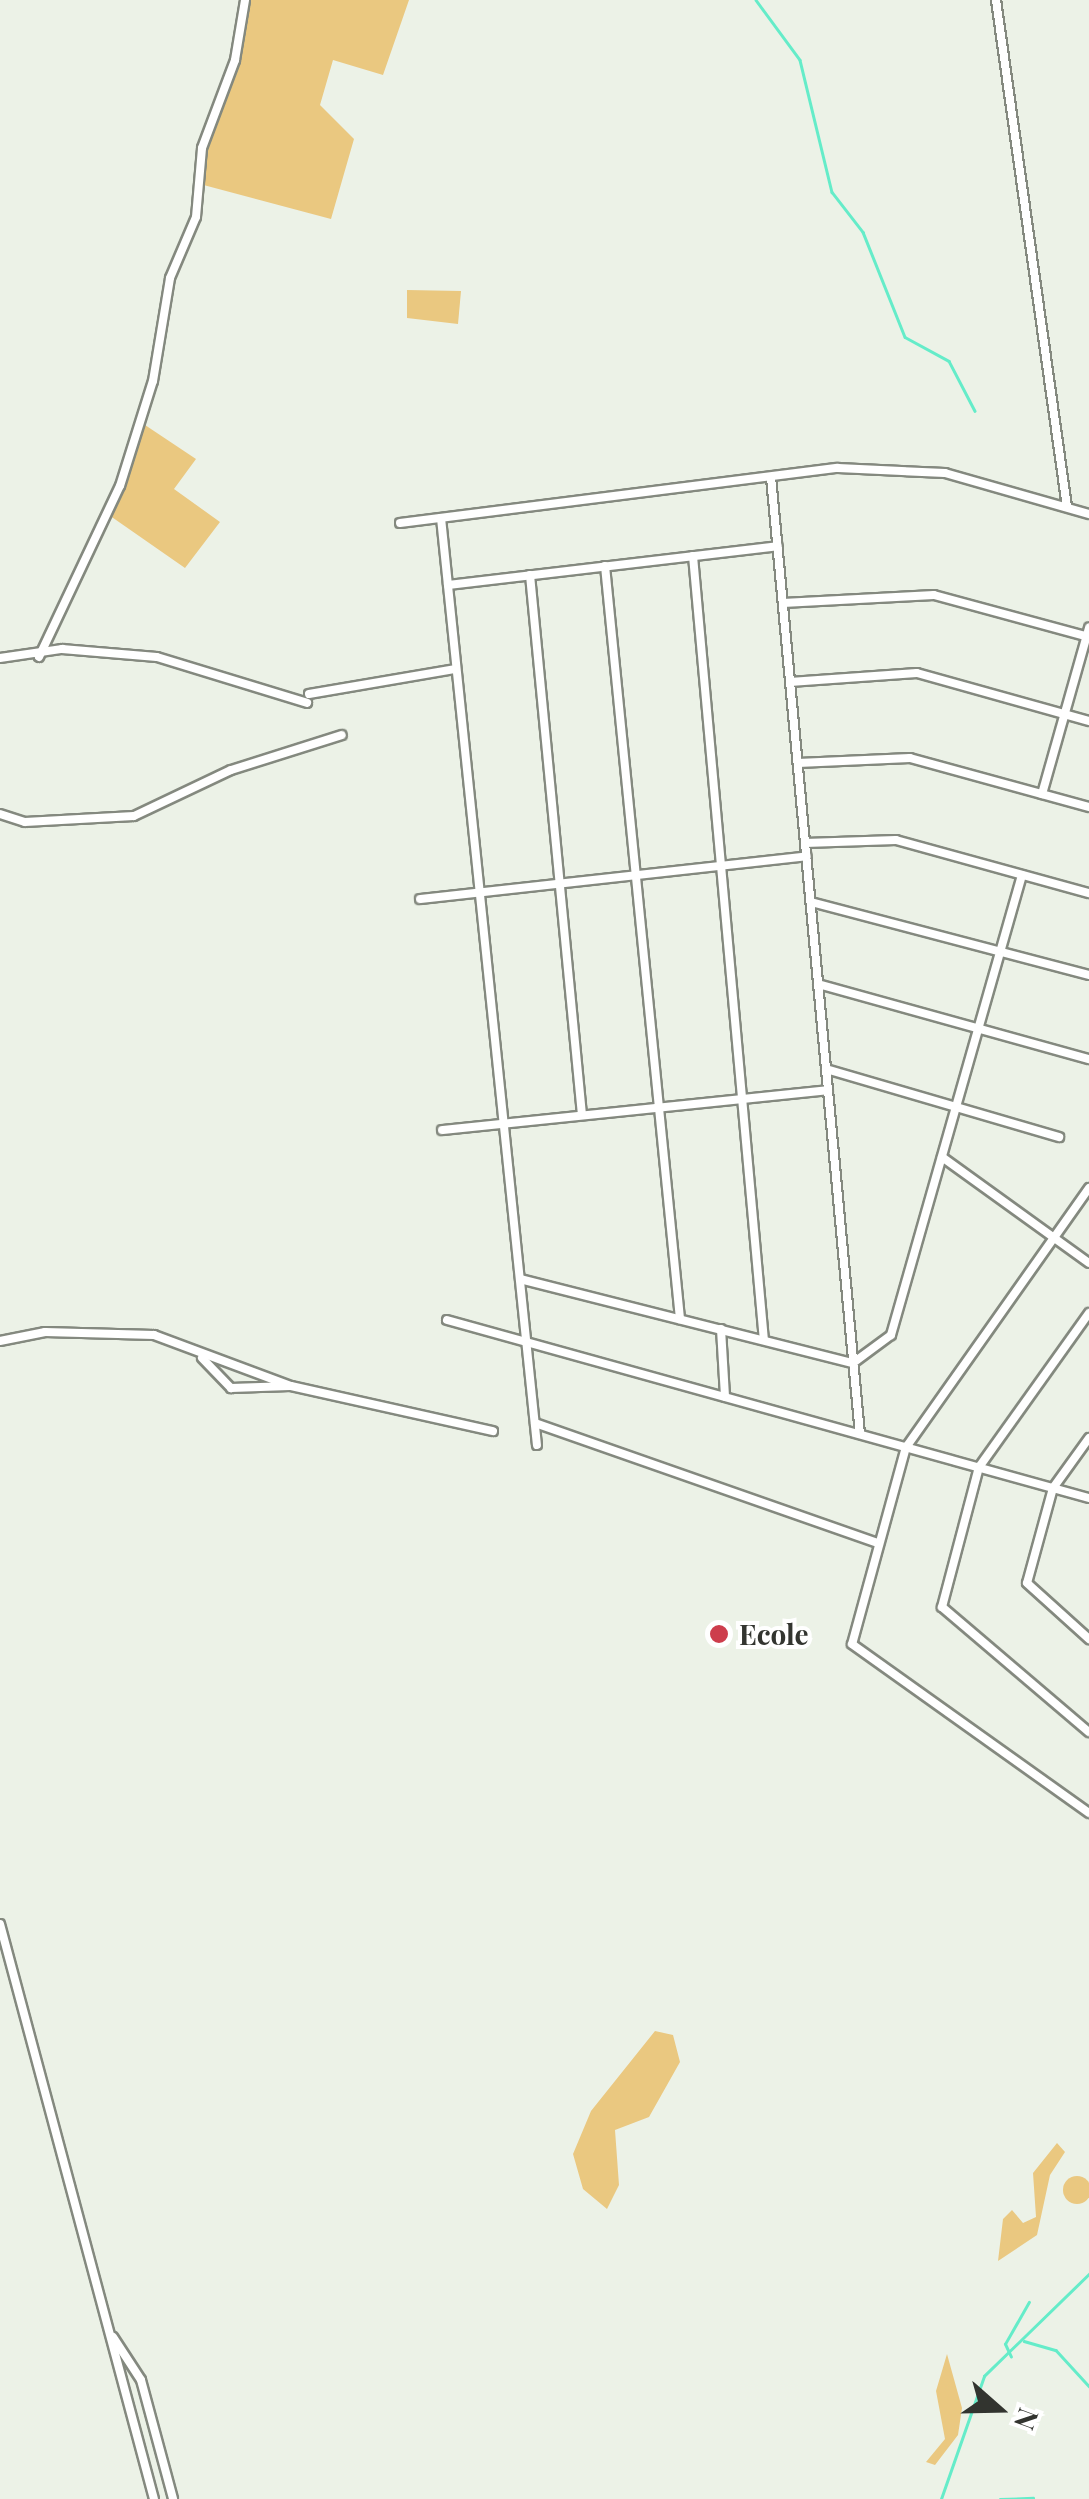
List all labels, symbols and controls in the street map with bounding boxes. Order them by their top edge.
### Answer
place label: Ecole [739,1617,809,1651]
marker: Ecole [708,1623,730,1645]
north arrow [949,2359,1049,2459]
text: N [1007,2404,1049,2435]

